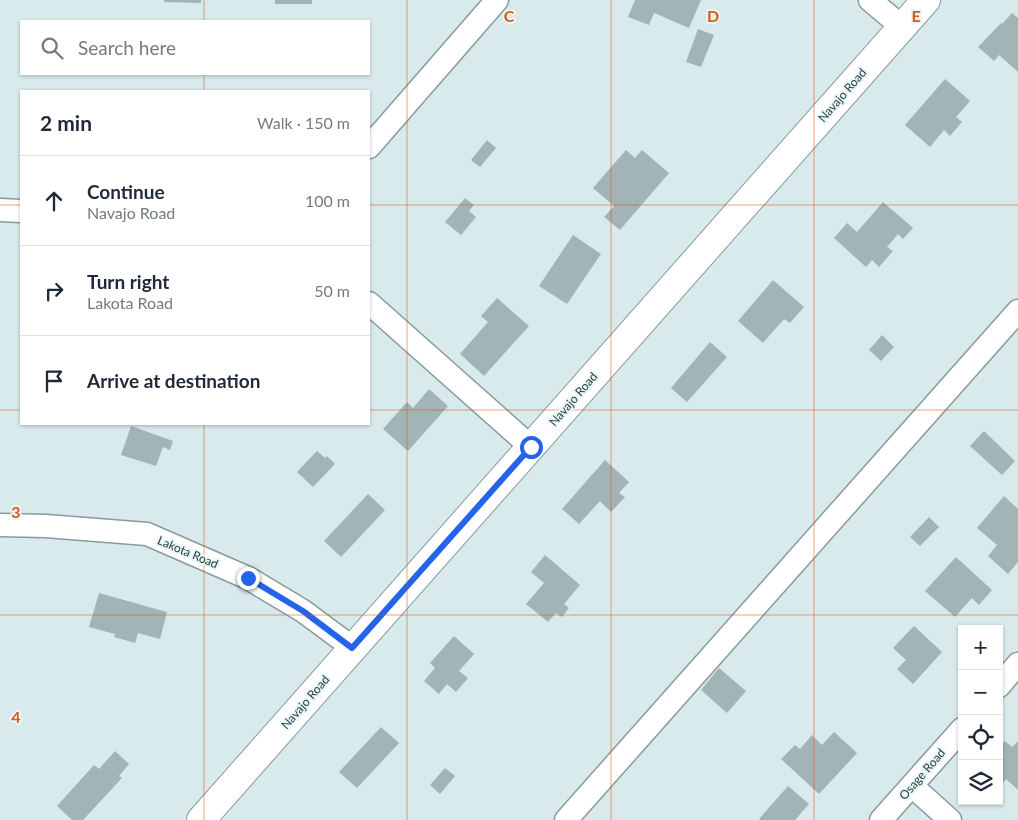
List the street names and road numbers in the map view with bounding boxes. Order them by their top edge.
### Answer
street label: Navajo Road [815,65,869,125]
street label: Navajo Road [546,369,600,429]
street label: Lakota Road [155,532,221,572]
street label: Navajo Road [278,672,332,732]
street label: Osage Road [896,745,948,803]

